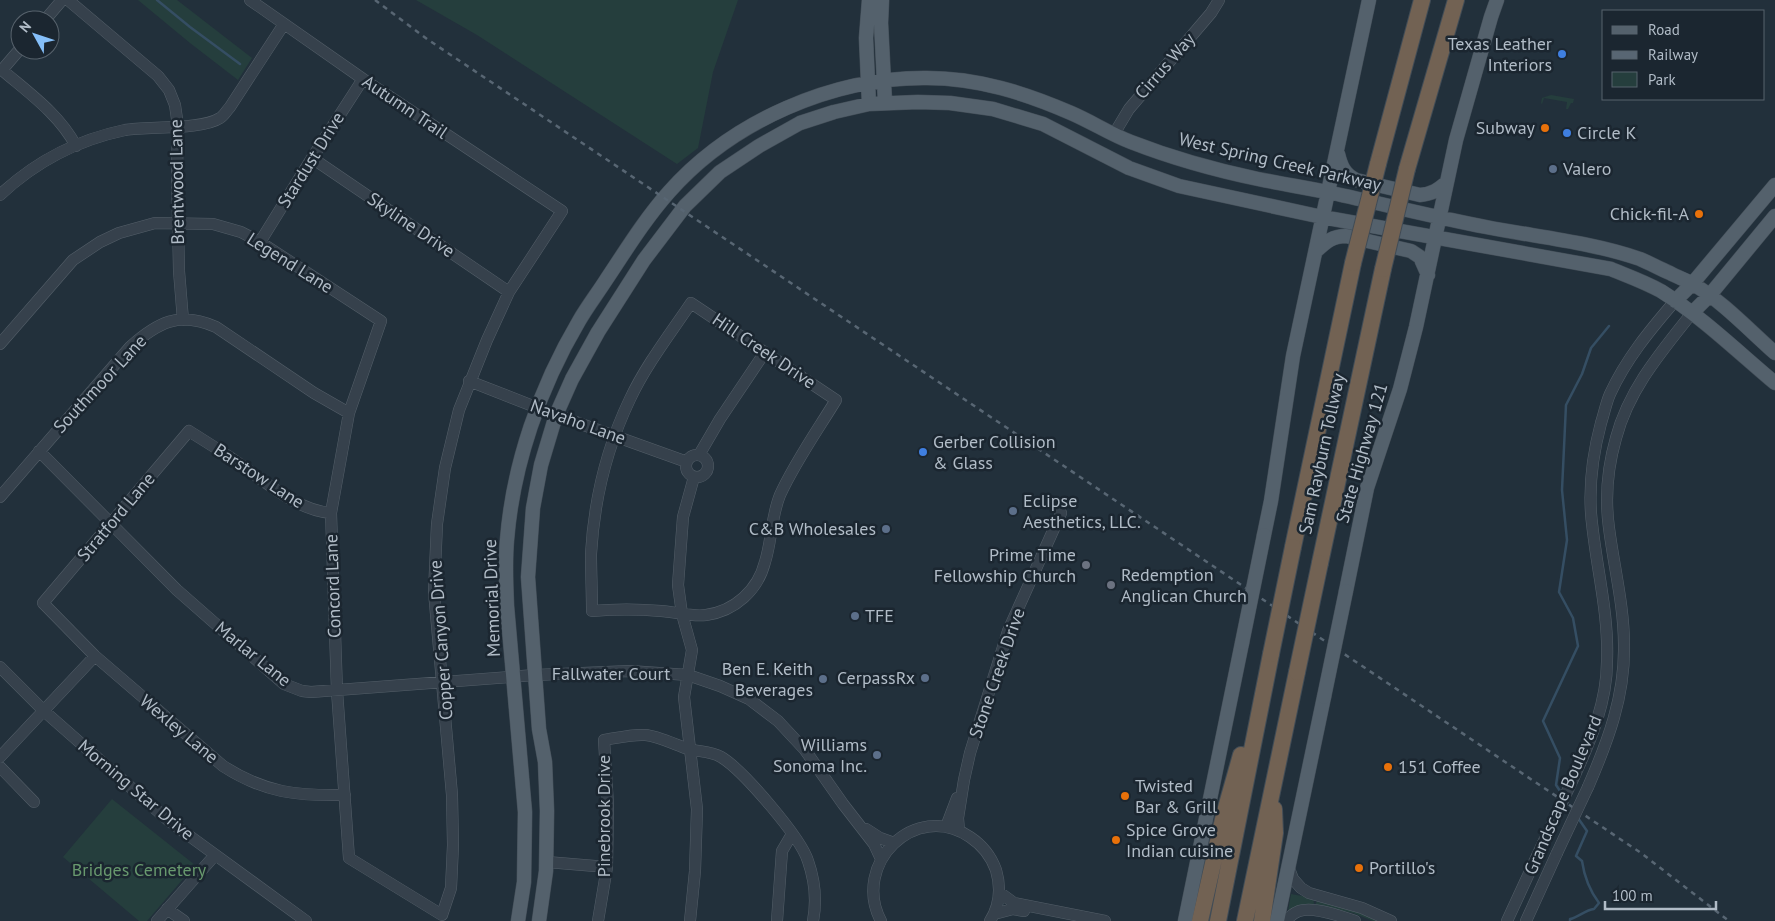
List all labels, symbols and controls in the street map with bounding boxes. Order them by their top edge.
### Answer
north arrow [10,10,60,60]
legend [1602,10,1765,100]
text: N [15,17,35,36]
text: Road [1648,20,1680,39]
street label: Cirrus Way [1130,27,1200,104]
place label: Texas Leather Interiors [1447,32,1552,76]
text: Railway [1648,45,1698,64]
marker: Texas Leather Interiors [1556,48,1568,60]
street label: Autumn Trail [358,70,453,144]
text: Park [1648,70,1676,89]
street label: Stardust Drive [272,107,349,212]
place label: Subway [1476,116,1536,139]
street label: Brentwood Lane [164,119,189,245]
place label: Circle K [1577,121,1637,144]
marker: Subway [1539,122,1551,134]
street label: West Spring Creek Parkway [1177,127,1384,196]
marker: Circle K [1561,127,1573,139]
place label: Valero [1562,157,1611,180]
marker: Valero [1547,163,1559,175]
street label: Skyline Drive [363,187,459,262]
place label: Chick-fil-A [1610,202,1689,225]
marker: Chick-fil-A [1693,208,1705,220]
street label: Legend Lane [243,227,338,298]
street label: Hill Creek Drive [708,308,820,394]
street label: Southmoor Lane [48,330,151,438]
street label: Sam Rayburn Tollway [1293,371,1350,536]
street label: State Highway 121 [1330,380,1393,526]
street label: Navaho Lane [527,394,629,449]
place label: Gerber Collision & Glass [933,430,1056,474]
street label: Barstow Lane [210,438,309,513]
marker: Gerber Collision & Glass [917,446,929,458]
street label: Stratford Lane [72,467,160,566]
place label: Eclipse Aesthetics, LLC. [1023,489,1141,533]
marker: Eclipse Aesthetics, LLC. [1007,505,1019,517]
place label: C&B Wholesales [749,517,876,540]
marker: C&B Wholesales [880,523,892,535]
street label: Concord Lane [319,534,346,638]
street label: Memorial Drive [478,539,505,657]
place label: Prime Time Fellowship Church [934,543,1076,587]
street label: Copper Canyon Drive [423,559,458,721]
marker: Prime Time Fellowship Church [1080,559,1092,571]
place label: Redemption Anglican Church [1121,563,1247,607]
marker: Redemption Anglican Church [1105,579,1117,591]
place label: TFE [865,604,894,627]
street label: Stone Creek Drive [963,605,1030,741]
marker: TFE [849,610,861,622]
street label: Marlar Lane [211,616,296,691]
place label: Ben E. Keith Beverages [722,657,813,701]
street label: Fallwater Court [552,662,670,685]
place label: CerpassRx [837,666,915,689]
marker: CerpassRx [919,672,931,684]
marker: Ben E. Keith Beverages [817,673,829,685]
street label: Wexley Lane [135,689,223,768]
street label: Grandscape Boulevard [1519,712,1607,878]
place label: Williams Sonoma Inc. [773,733,867,777]
street label: Morning Star Drive [73,734,199,845]
marker: Williams Sonoma Inc. [871,749,883,761]
street label: Pinebrook Drive [592,755,615,877]
place label: 151 Coffee [1398,755,1481,778]
marker: 151 Coffee [1382,761,1394,773]
place label: Twisted Bar & Grill [1135,774,1218,818]
marker: Twisted Bar & Grill [1119,790,1131,802]
place label: Spice Grove Indian cuisine [1126,818,1233,862]
marker: Spice Grove Indian cuisine [1110,834,1122,846]
place label: Portillo's [1369,856,1435,879]
park label: Bridges Cemetery [72,858,207,881]
marker: Portillo's [1353,862,1365,874]
scale bar [1605,878,1716,910]
text: 100 m [1612,886,1653,905]

